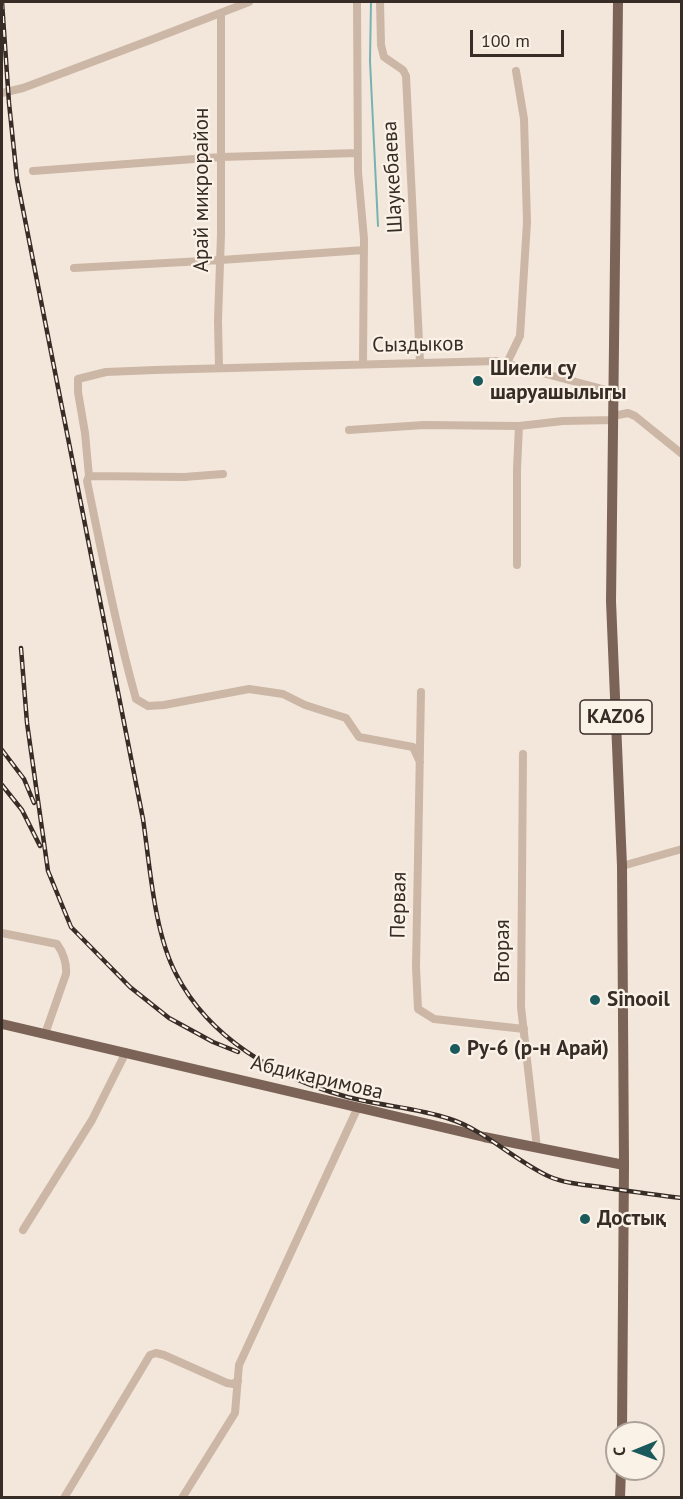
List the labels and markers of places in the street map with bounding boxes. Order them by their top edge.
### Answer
place label: Шиели су шаруашылыгы [490,356,627,406]
marker: Шиели су шаруашылыгы [471,374,485,388]
place label: Sinooil [607,987,670,1013]
marker: Sinooil [588,993,602,1007]
place label: Ру-6 (р-н Арай) [467,1036,609,1062]
marker: Ру-6 (р-н Арай) [448,1042,462,1056]
place label: Достық [597,1206,666,1232]
marker: Достық [578,1212,592,1226]

